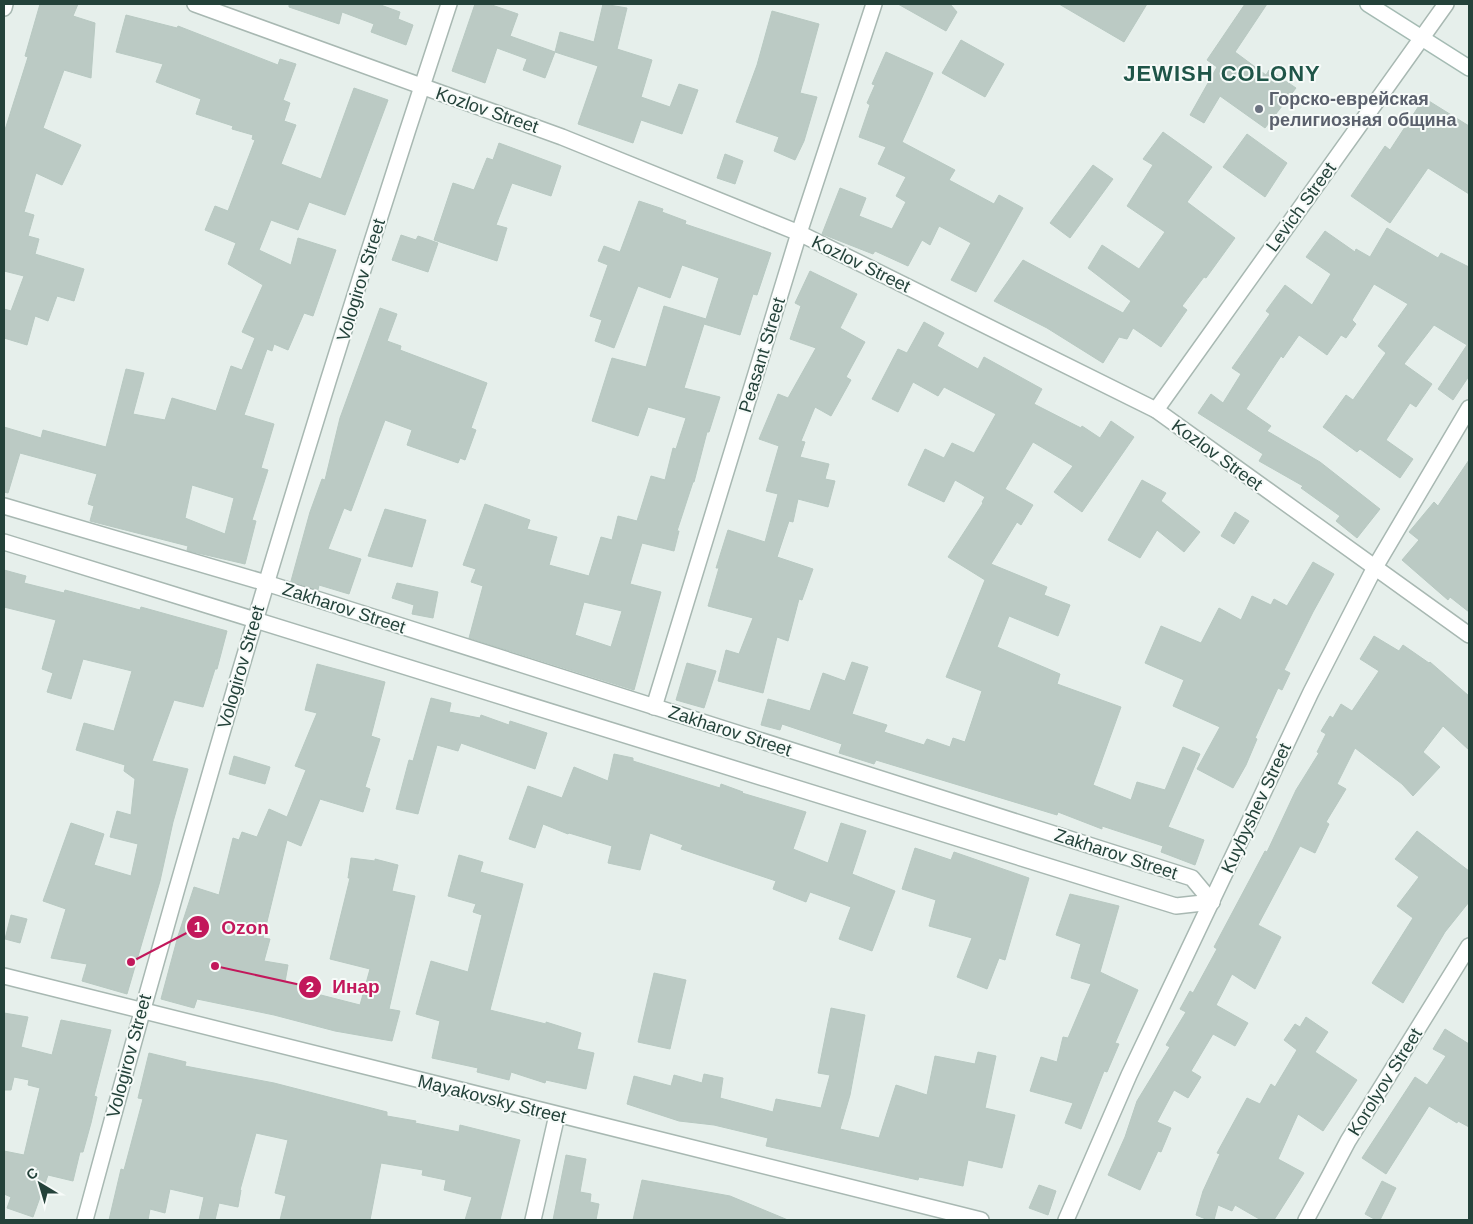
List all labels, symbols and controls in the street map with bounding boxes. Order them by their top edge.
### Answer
district label: JEWISH COLONY [1123,61,1321,86]
street label: Kozlov Street [433,83,541,137]
place label: Горско-еврейская религиозная община [1269,89,1457,130]
marker: Горско-еврейская религиозная община [1253,103,1265,115]
street label: Levich Street [1262,159,1340,255]
street label: Vologirov Street [333,216,389,344]
street label: Kozlov Street [809,232,913,296]
street label: Peasant Street [735,295,789,415]
street label: Kozlov Street [1168,415,1266,495]
street label: Zakharov Street [280,579,408,637]
street label: Vologirov Street [214,603,268,731]
street label: Zakharov Street [666,702,794,760]
street label: Kuybyshev Street [1217,740,1295,876]
street label: Zakharov Street [1052,825,1180,883]
callout: Ozon [186,910,278,944]
text: Ozon [221,917,269,938]
text: 1 [194,918,202,935]
callout: Инар [297,970,389,1004]
text: Инар [332,976,380,997]
text: 2 [306,978,314,995]
street label: Vologirov Street [103,992,155,1120]
street label: Korolyov Street [1344,1025,1426,1139]
street label: Mayakovsky Street [416,1071,568,1127]
north arrow [15,1159,65,1209]
text: С [23,1164,41,1183]

